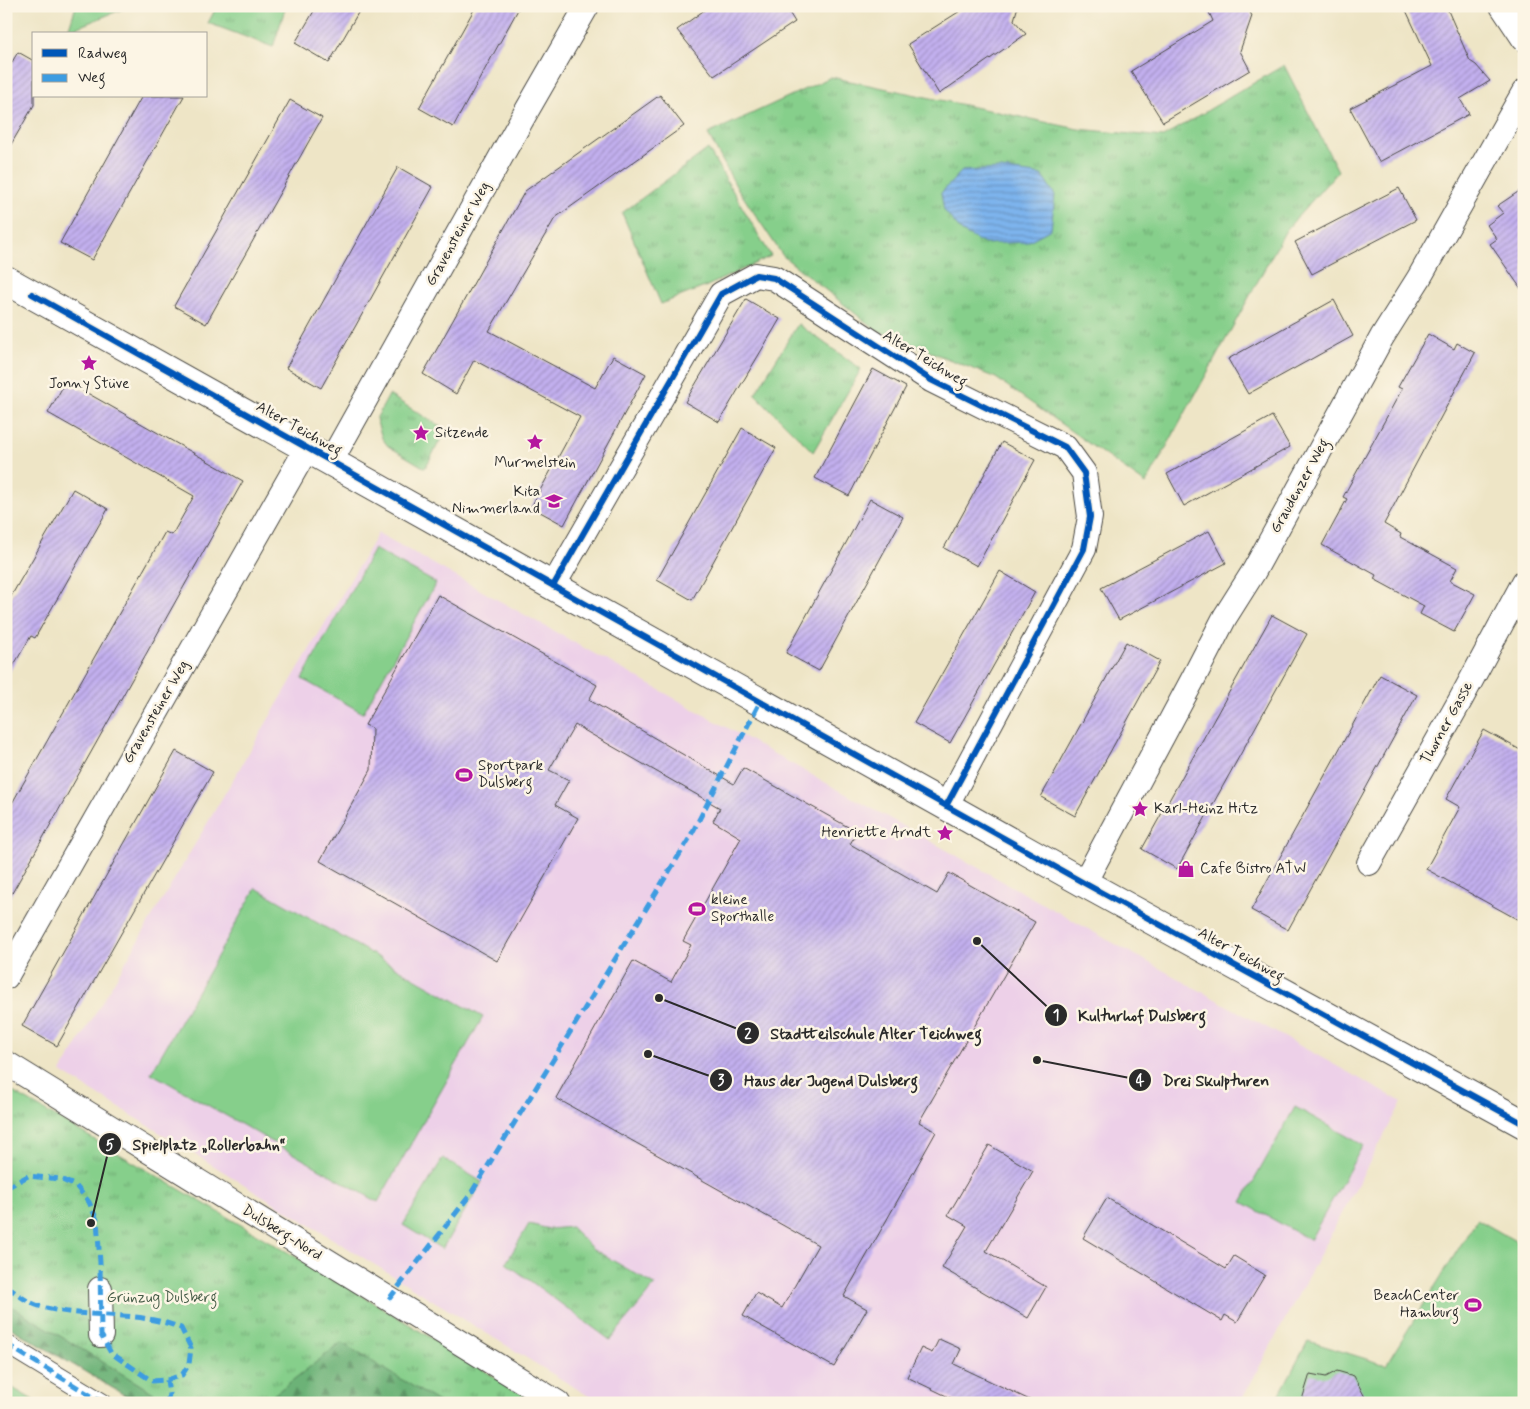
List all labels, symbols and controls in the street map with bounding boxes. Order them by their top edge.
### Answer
legend [32,32,208,98]
text: Radweg [78,44,127,64]
text: Weg [78,68,105,89]
street label: Gravensteiner Weg [421,178,495,290]
street label: Alter Teichweg [878,326,971,393]
place icon: Jonny Stüve [79,353,99,373]
place label: Jonny Stüve [49,374,129,394]
street label: Alter Teichweg [252,397,346,462]
place icon: Sitzende [411,423,431,443]
place label: Sitzende [435,423,489,443]
place icon: Murmelstein [525,432,545,452]
street label: Graudenzer Weg [1266,435,1335,537]
place label: Murmelstein [494,453,576,473]
place label: Kita Nimmerland [452,482,540,519]
school or university icon: Kita Nimmerland [544,491,564,511]
street label: Gravensteiner Weg [118,657,194,767]
street label: Thorner Gasse [1416,678,1478,768]
place label: Sportpark Dulsberg [478,756,543,794]
sports icon: Sportpark Dulsberg [454,765,474,785]
place icon: Karl-Heinz Hitz [1130,799,1150,819]
place label: Karl-Heinz Hitz [1154,799,1258,819]
place label: Henriette Arndt [821,823,931,843]
place icon: Henriette Arndt [935,823,955,843]
shop icon: Cafe Bistro ATW [1176,859,1196,879]
place label: Cafe Bistro ATW [1200,859,1306,879]
place label: kleine Sporthalle [711,890,774,927]
sports icon: kleine Sporthalle [687,899,707,919]
street label: Alter Teichweg [1194,923,1288,988]
callout: Kulturhof Dulsberg [1043,1000,1217,1031]
text: 1 [1053,1006,1059,1026]
text: Kulturhof Dulsberg [1078,1006,1206,1029]
callout: Stadtteilschule Alter Teichweg [736,1018,992,1049]
text: Stadtteilschule Alter Teichweg [770,1024,982,1047]
text: 2 [744,1025,752,1045]
callout: Haus der Jugend Dulsberg [708,1064,929,1095]
callout: Drei Skulpturen [1127,1065,1279,1096]
text: 3 [718,1071,725,1091]
text: Haus der Jugend Dulsberg [744,1071,918,1094]
text: 4 [1136,1071,1145,1091]
text: Drei Skulpturen [1163,1071,1269,1092]
callout: Spielplatz „Rollerbahn“ [97,1129,295,1160]
text: Spielplatz „Rollerbahn“ [132,1135,286,1156]
text: 5 [105,1136,115,1156]
street label: Dulsberg-Nord [238,1200,326,1266]
place label: BeachCenter Hamburg [1374,1286,1459,1324]
park label: Grünzug Dulsberg [107,1288,217,1309]
sports icon: BeachCenter Hamburg [1463,1295,1483,1315]

